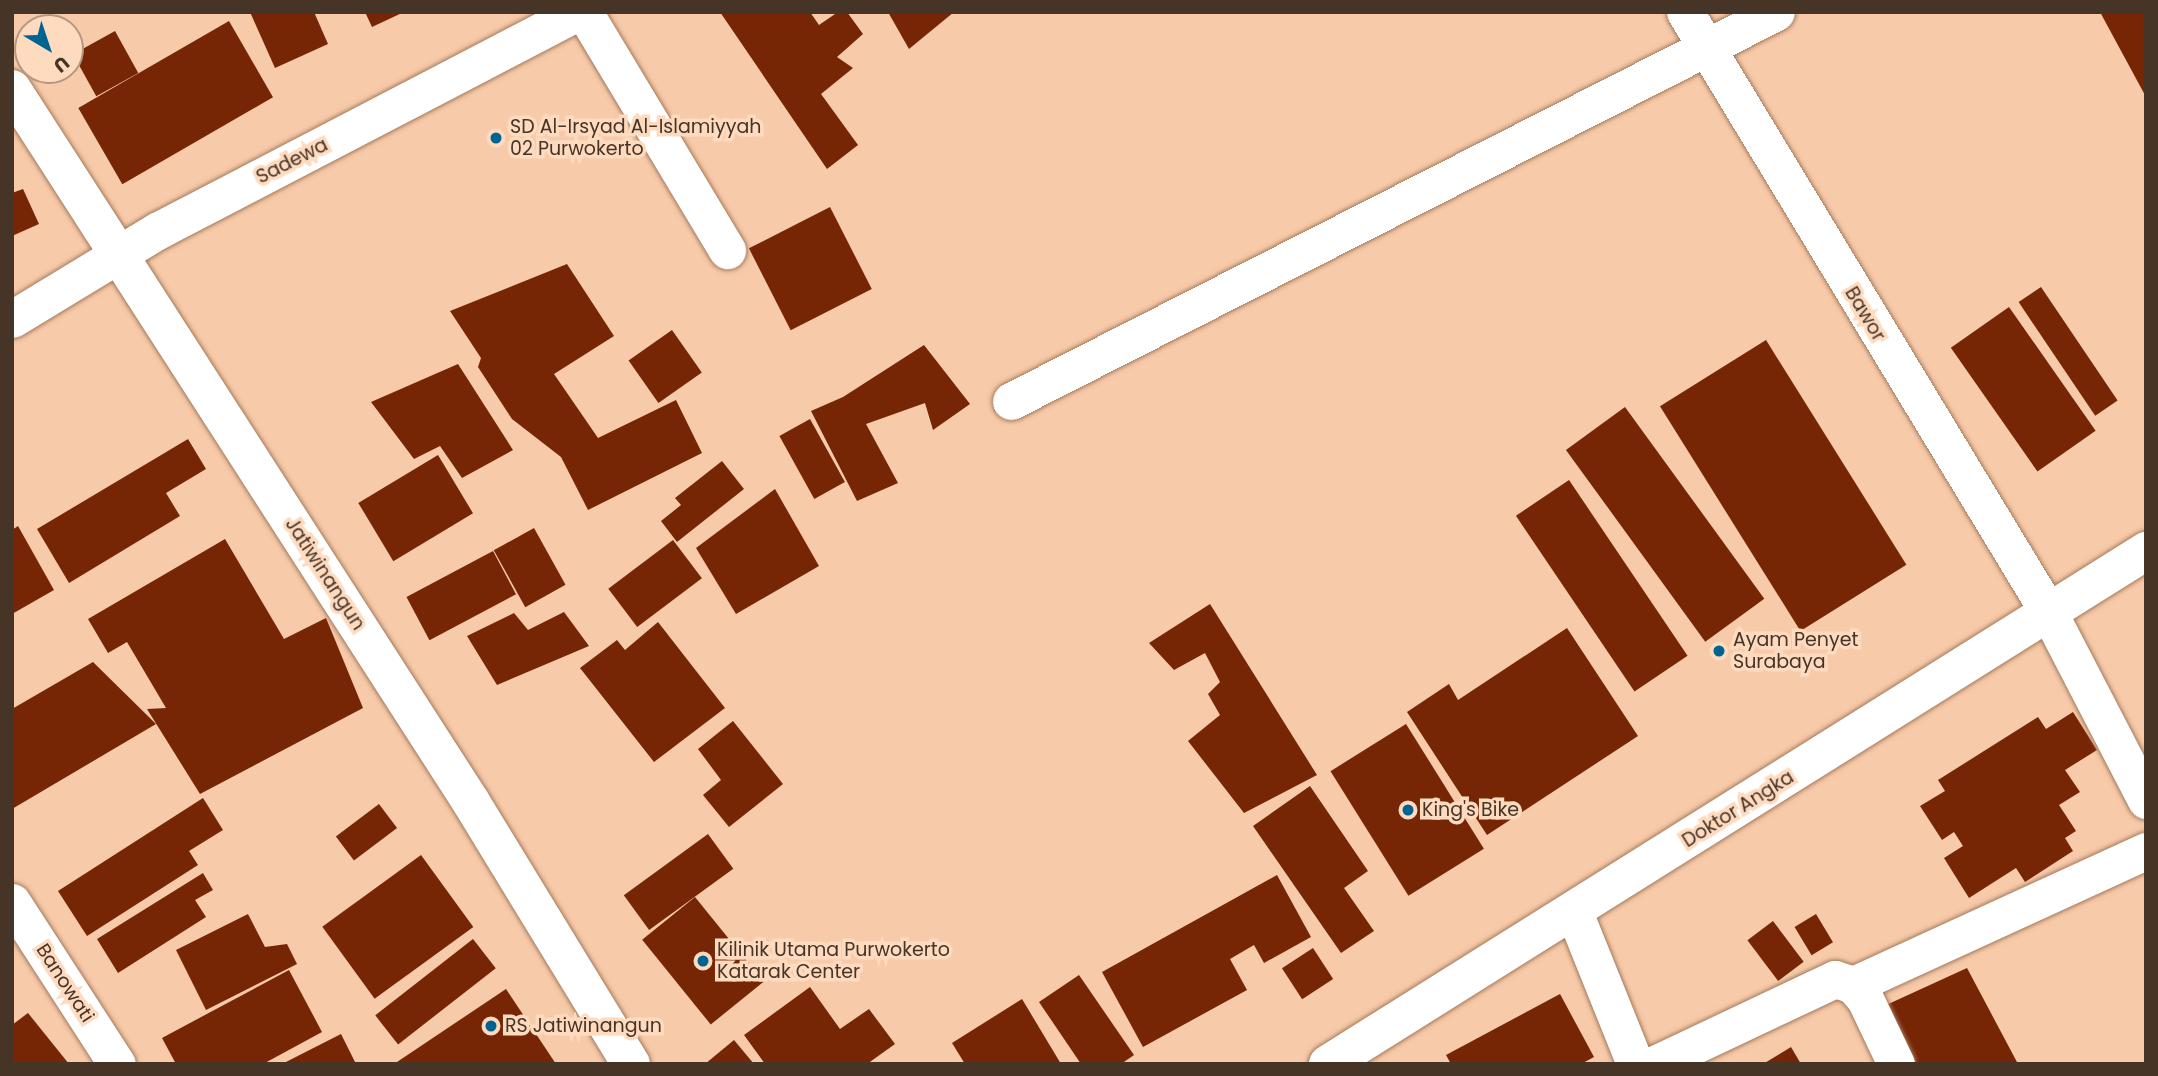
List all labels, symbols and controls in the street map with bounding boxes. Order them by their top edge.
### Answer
north arrow [14,14,84,84]
text: U [48,49,75,79]
place label: SD Al-Irsyad Al-Islamiyyah 02 Purwokerto [510,116,761,160]
marker: SD Al-Irsyad Al-Islamiyyah 02 Purwokerto [488,130,504,146]
street label: Sadewa [253,133,331,189]
street label: Bawor [1840,283,1890,345]
street label: Jatiwinangun [280,514,370,634]
place label: Ayam Penyet Surabaya [1733,629,1858,673]
marker: Ayam Penyet Surabaya [1711,643,1727,659]
street label: Doktor Angka [1678,766,1798,852]
place label: King's Bike [1422,799,1519,821]
marker: King's Bike [1400,802,1416,818]
place label: Kilinik Utama Purwokerto Katarak Center [717,939,950,983]
street label: Banowati [31,940,99,1026]
marker: Kilinik Utama Purwokerto Katarak Center [695,953,711,969]
place label: RS Jatiwinangun [505,1015,662,1037]
marker: RS Jatiwinangun [483,1018,499,1034]

